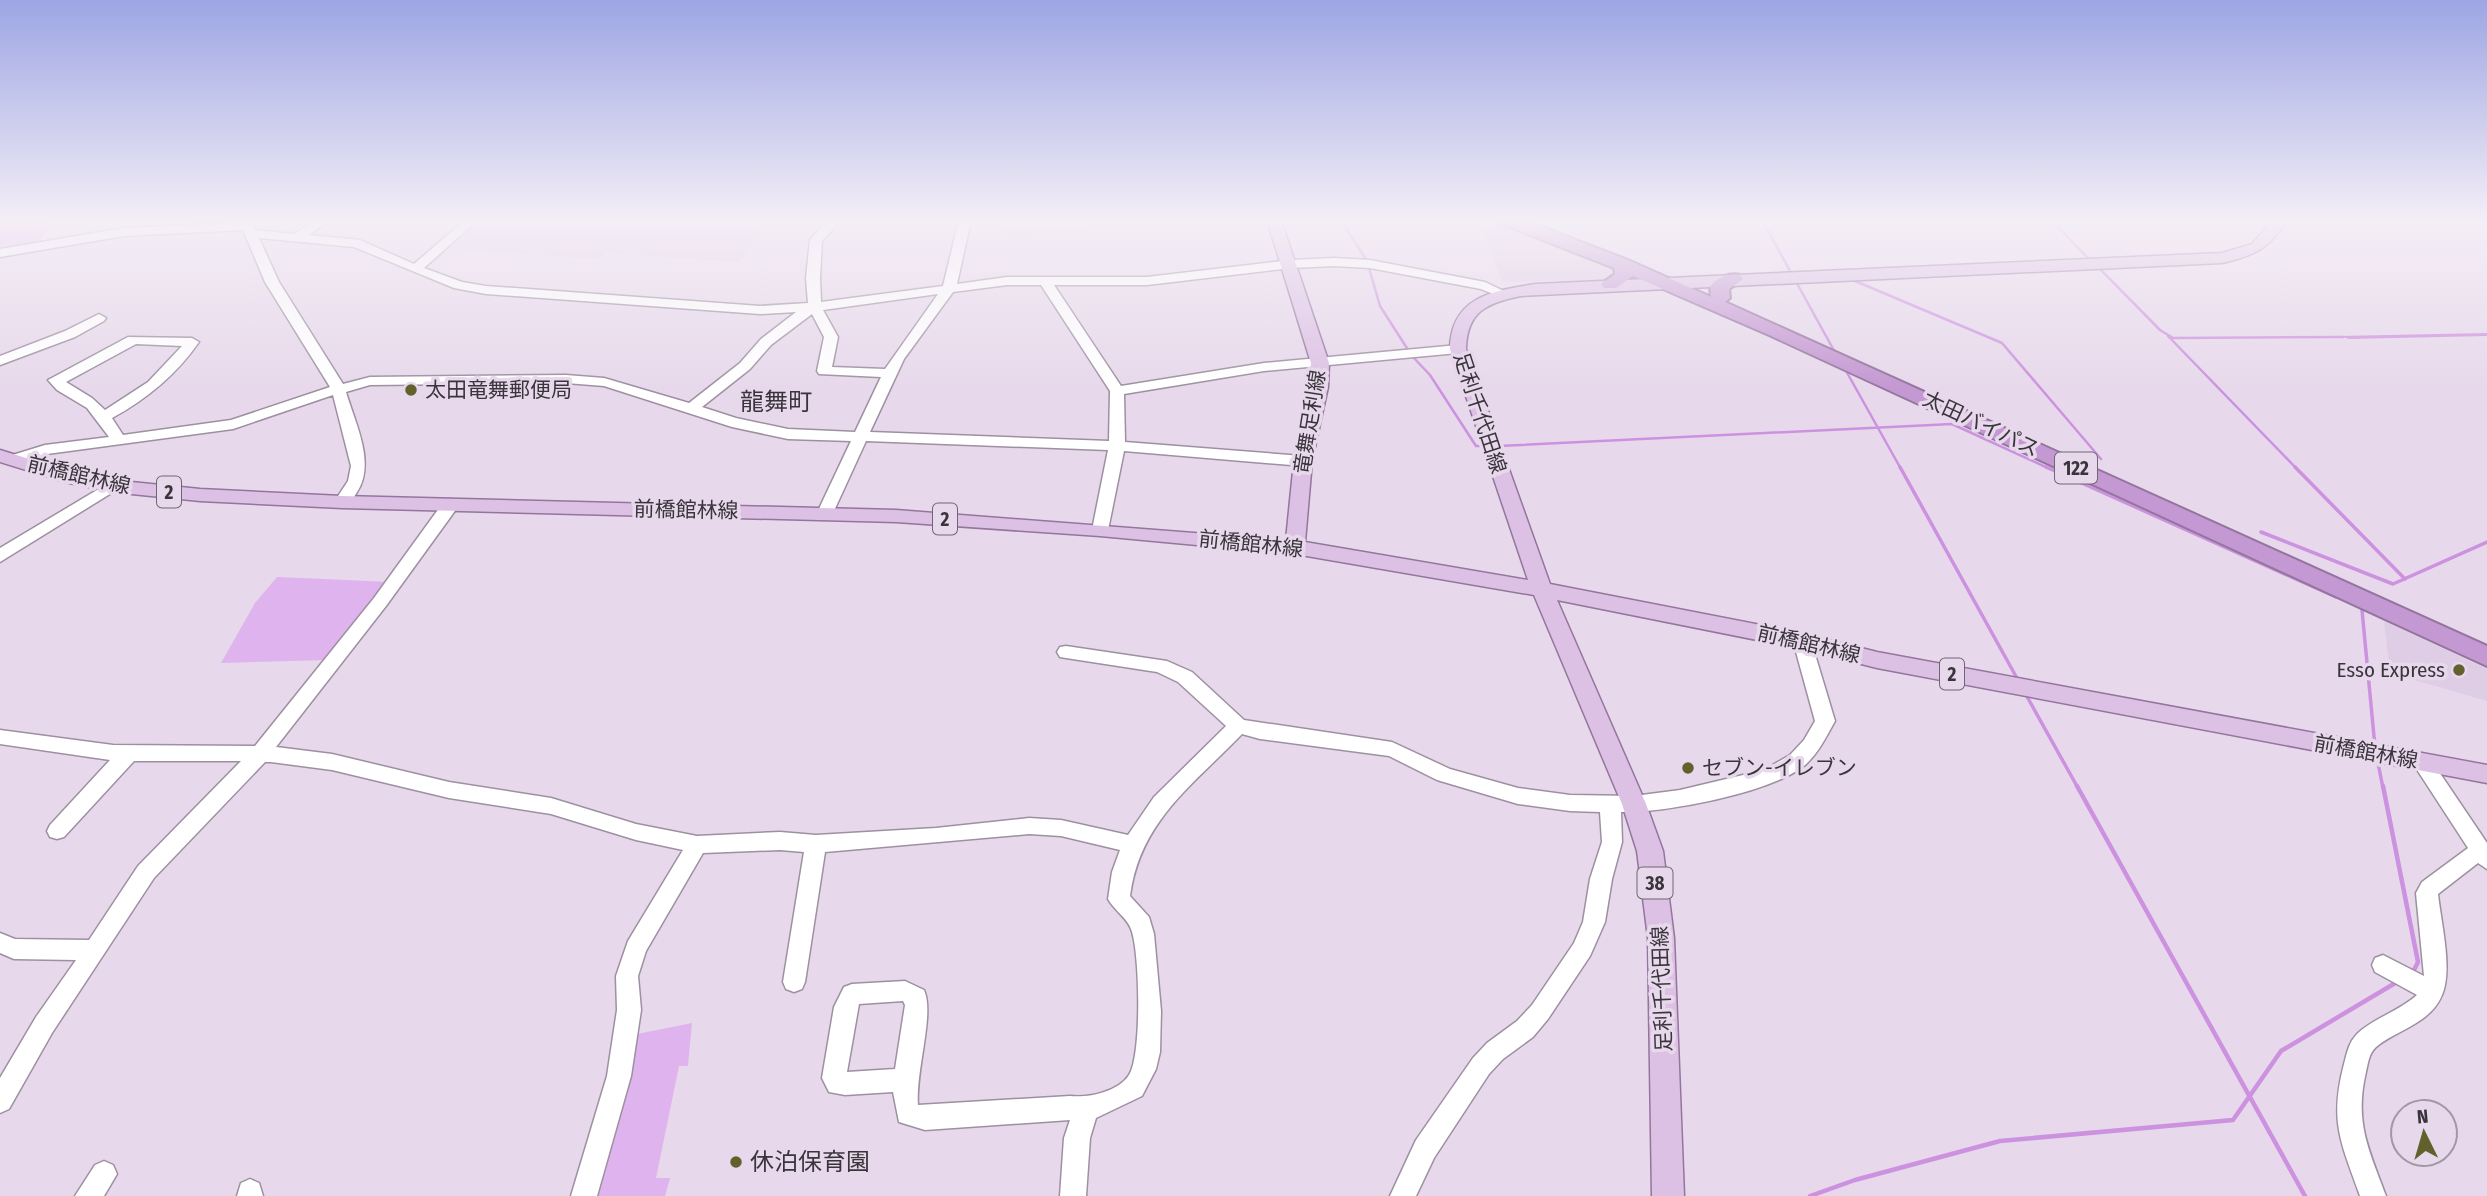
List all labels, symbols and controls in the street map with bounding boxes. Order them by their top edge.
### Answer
street label: 足利千代田線 [1448,349,1512,477]
street label: 竜舞足利線 [1289,368,1331,476]
place label: 太田竜舞郵便局 [425,377,572,403]
marker: 太田竜舞郵便局 [403,382,419,398]
street label: 太田バイパス [1919,386,2043,462]
district label: 龍舞町 [740,388,812,416]
street label: 前橋館林線 [25,451,133,499]
road number: 122 [2055,453,2097,484]
road number: 2 [157,477,181,508]
street label: 前橋館林線 [633,496,739,524]
road number: 2 [933,504,957,534]
street label: 前橋館林線 [1197,526,1305,562]
street label: 前橋館林線 [1755,620,1863,668]
place label: Esso Express [2336,657,2445,683]
road number: 2 [1940,659,1964,690]
marker: Esso Express [2451,662,2467,678]
street label: 前橋館林線 [2312,730,2420,774]
place label: セブン-イレブン [1702,755,1857,781]
marker: セブン-イレブン [1680,760,1696,776]
road number: 38 [1638,868,1672,898]
street label: 足利千代田線 [1647,926,1677,1052]
north arrow [2389,1098,2459,1168]
text: N [2416,1105,2429,1129]
place label: 休泊保育園 [750,1148,870,1176]
marker: 休泊保育園 [728,1154,744,1170]

